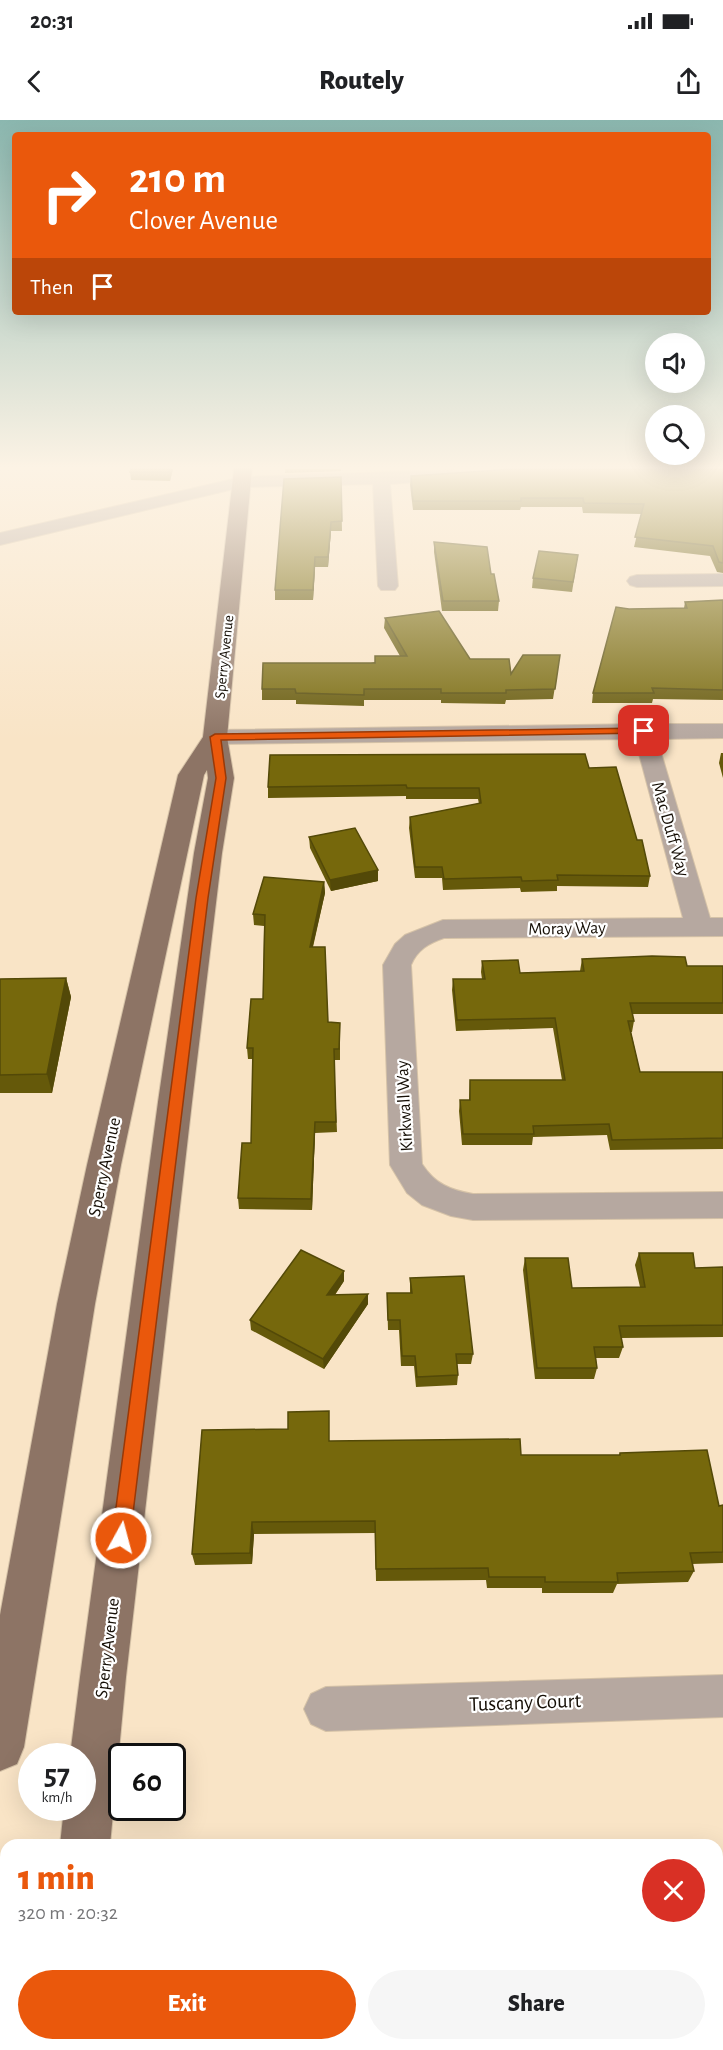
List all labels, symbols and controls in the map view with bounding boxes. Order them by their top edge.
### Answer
text: 20:31 [30,10,74,32]
icon: back [18,65,51,98]
icon: share [672,65,705,98]
text: Routely [319,67,404,94]
icon: right [30,156,108,234]
text: 210 m [129,158,226,200]
text: Clover Avenue [129,207,278,234]
icon: arrive [86,270,119,303]
text: Then [30,276,74,298]
map controls [645,333,705,465]
button: sound [645,333,705,393]
button: search [645,405,705,465]
street label: Sperry Avenue [213,614,236,700]
pin [618,705,669,756]
icon: arrive [627,714,660,747]
street label: Mac Duff Way [648,780,692,879]
street label: Moray Way [528,919,606,939]
street label: Kirkwall Way [394,1060,416,1152]
street label: Sperry Avenue [86,1116,124,1218]
position arrow [89,1506,153,1570]
street label: Sperry Avenue [93,1597,123,1699]
street label: Tuscany Court [469,1690,582,1715]
speed limit sign: 60 [108,1743,186,1821]
text: 57 [44,1760,70,1790]
text: km/h [42,1790,72,1805]
button: close [642,1859,705,1922]
text: 1 min [18,1860,95,1896]
text: 320 m · 20:32 [18,1903,118,1923]
button: Exit [18,1970,356,2039]
button: Share [368,1970,705,2039]

